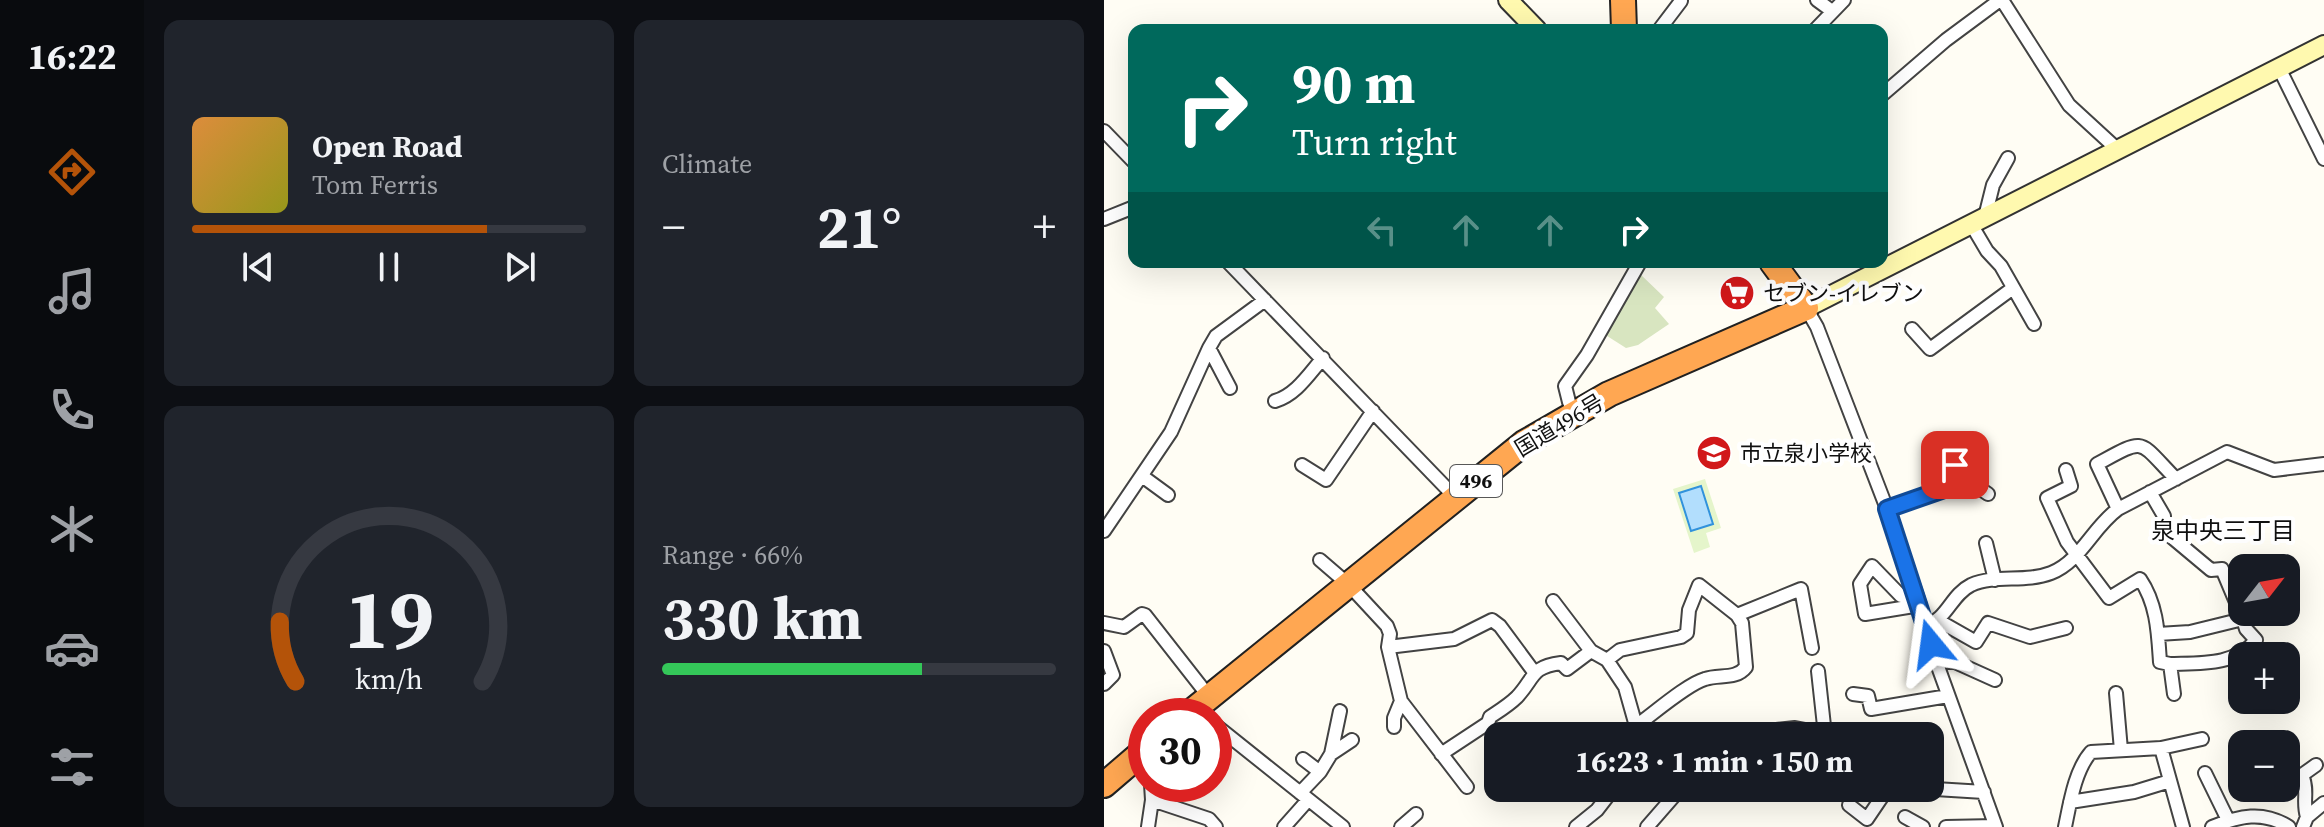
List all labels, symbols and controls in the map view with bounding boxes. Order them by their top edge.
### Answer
text: 16:22 [28,32,116,81]
text: 90 m [1292,45,1415,122]
icon: right [1160,56,1264,160]
text: Turn right [1292,118,1457,167]
text: Open Road [312,126,463,167]
icon: directions [44,144,100,200]
text: Climate [662,146,752,182]
text: Tom Ferris [312,167,438,203]
text: 21° [817,186,901,268]
text: − [662,196,685,257]
text: + [1033,196,1056,257]
icon: left [1360,208,1404,252]
icon: ahead [1444,208,1488,252]
icon: ahead [1528,208,1572,252]
icon: right [1612,208,1656,252]
icon: previous [236,245,280,289]
icon: pause [367,245,411,289]
icon: next [498,245,542,289]
icon: music [44,263,100,319]
supermarket icon: セブン-イレブン [1718,274,1756,312]
place label: セブン-イレブン [1763,278,1924,308]
icon: phone [44,382,100,438]
street label: 国道496号 [1509,387,1609,463]
pin [1921,431,1989,499]
school or university icon: 市立泉小学校 [1695,434,1733,472]
place label: 市立泉小学校 [1740,438,1872,468]
icon: arrive [1933,443,1977,487]
road number: 496 [1450,465,1502,497]
icon: climate [44,501,100,557]
district label: 泉中央三丁目 [2151,514,2295,547]
text: Range · 66% [662,537,803,573]
north arrow [2228,554,2300,626]
map controls [2228,554,2300,802]
text: 19 [344,562,434,676]
text: 330 km [662,577,863,659]
position arrow [1889,602,1973,686]
icon: car [44,620,100,676]
button: + [2228,642,2300,714]
text: km/h [355,659,423,699]
speed limit sign: 30 [1128,698,1232,802]
button: − [2228,730,2300,802]
icon: filters [44,739,100,795]
text: 16:23 · 1 min · 150 m [1575,741,1853,782]

